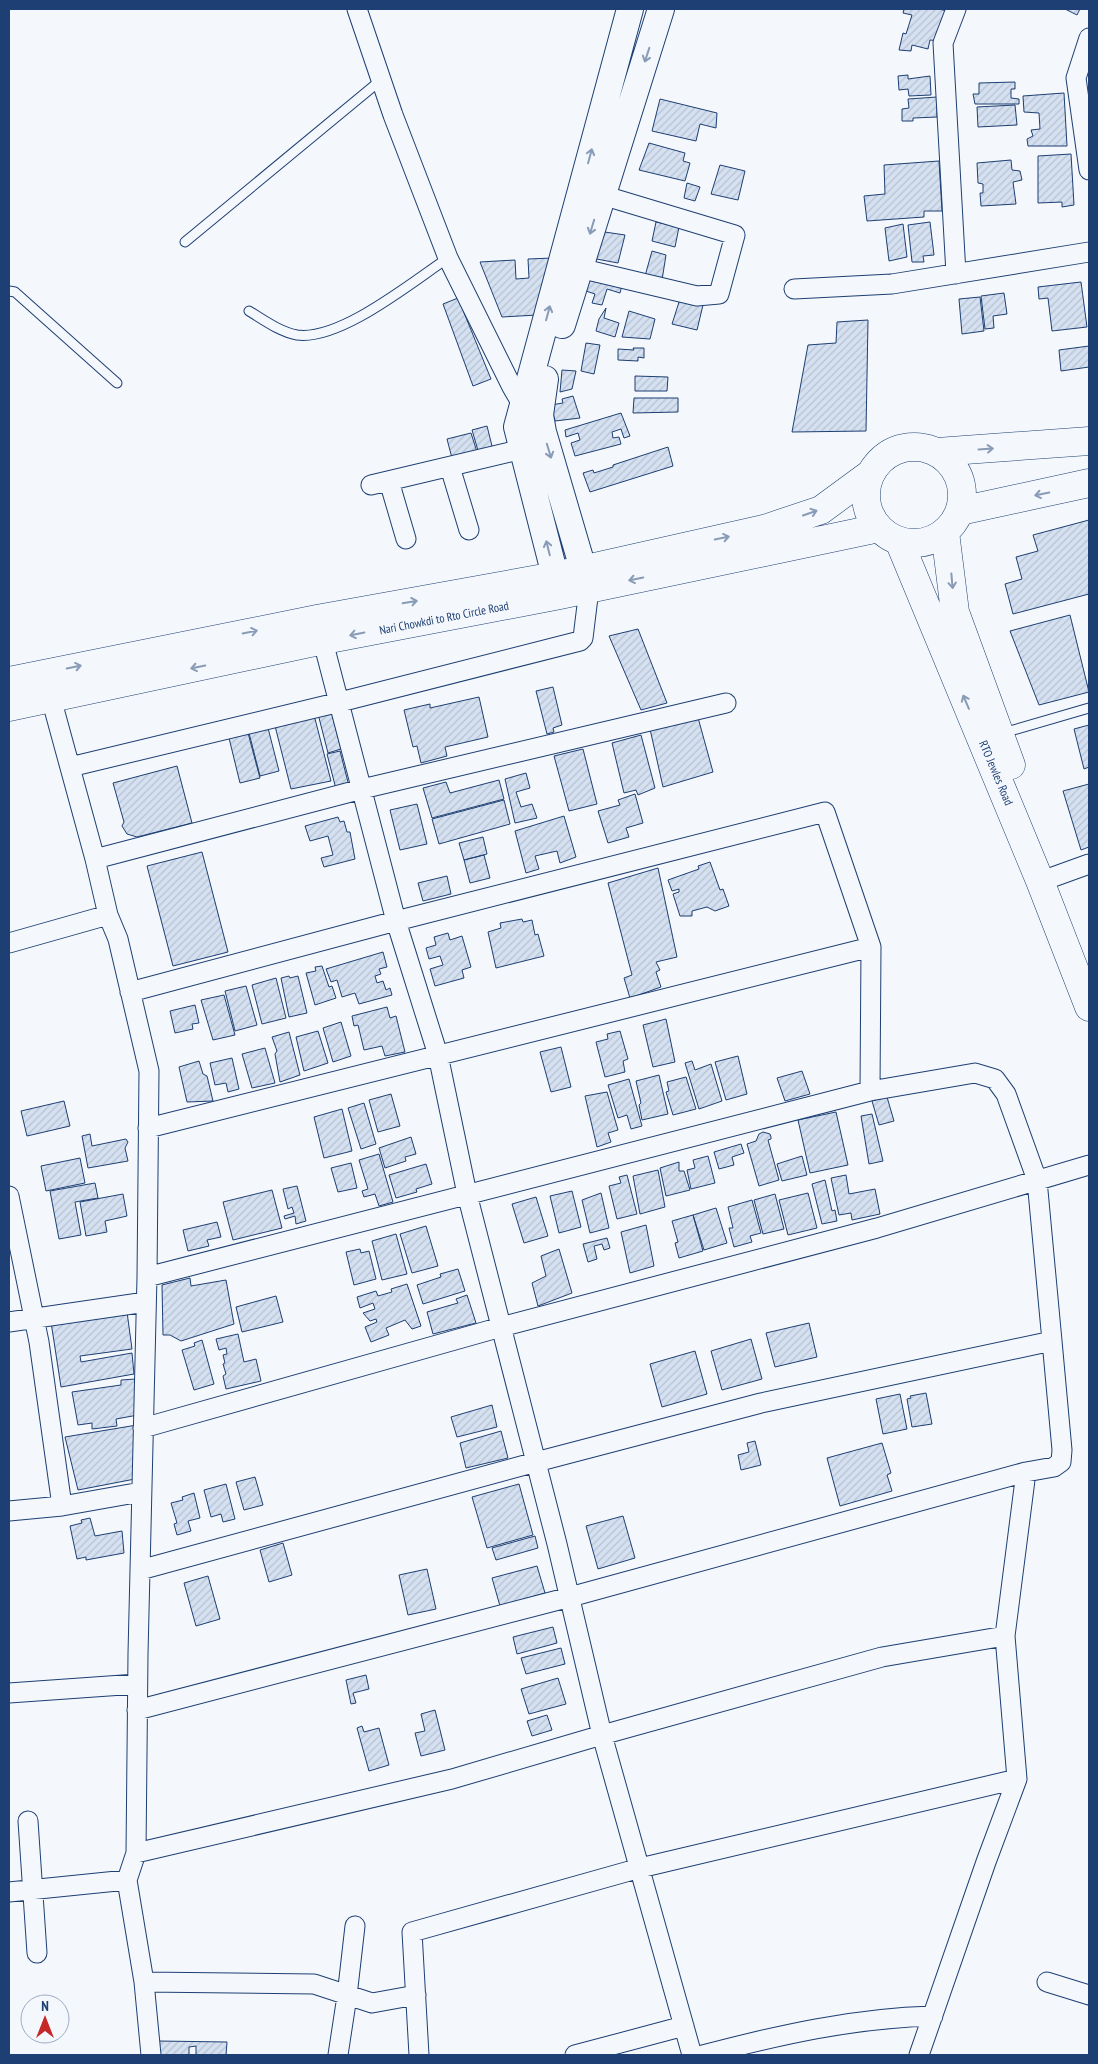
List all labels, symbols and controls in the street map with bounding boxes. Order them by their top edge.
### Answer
one-way arrow [641,47,651,63]
one-way arrow [586,148,595,164]
one-way arrow [586,218,596,234]
one-way arrow [543,305,553,321]
one-way arrow [544,442,554,458]
one-way arrow [978,444,994,453]
one-way arrow [1034,489,1050,499]
one-way arrow [802,508,818,518]
one-way arrow [713,533,729,542]
one-way arrow [543,541,552,557]
one-way arrow [947,572,956,588]
one-way arrow [629,575,645,585]
one-way arrow [401,597,417,606]
street label: Nari Chowkdi to Rto Circle Road [378,598,510,637]
one-way arrow [242,627,258,636]
one-way arrow [349,630,365,640]
one-way arrow [65,662,81,671]
one-way arrow [190,663,206,672]
one-way arrow [961,695,970,710]
street label: RTO Jewles Road [976,738,1017,807]
north arrow [20,1994,70,2044]
text: N [41,1997,49,2015]

